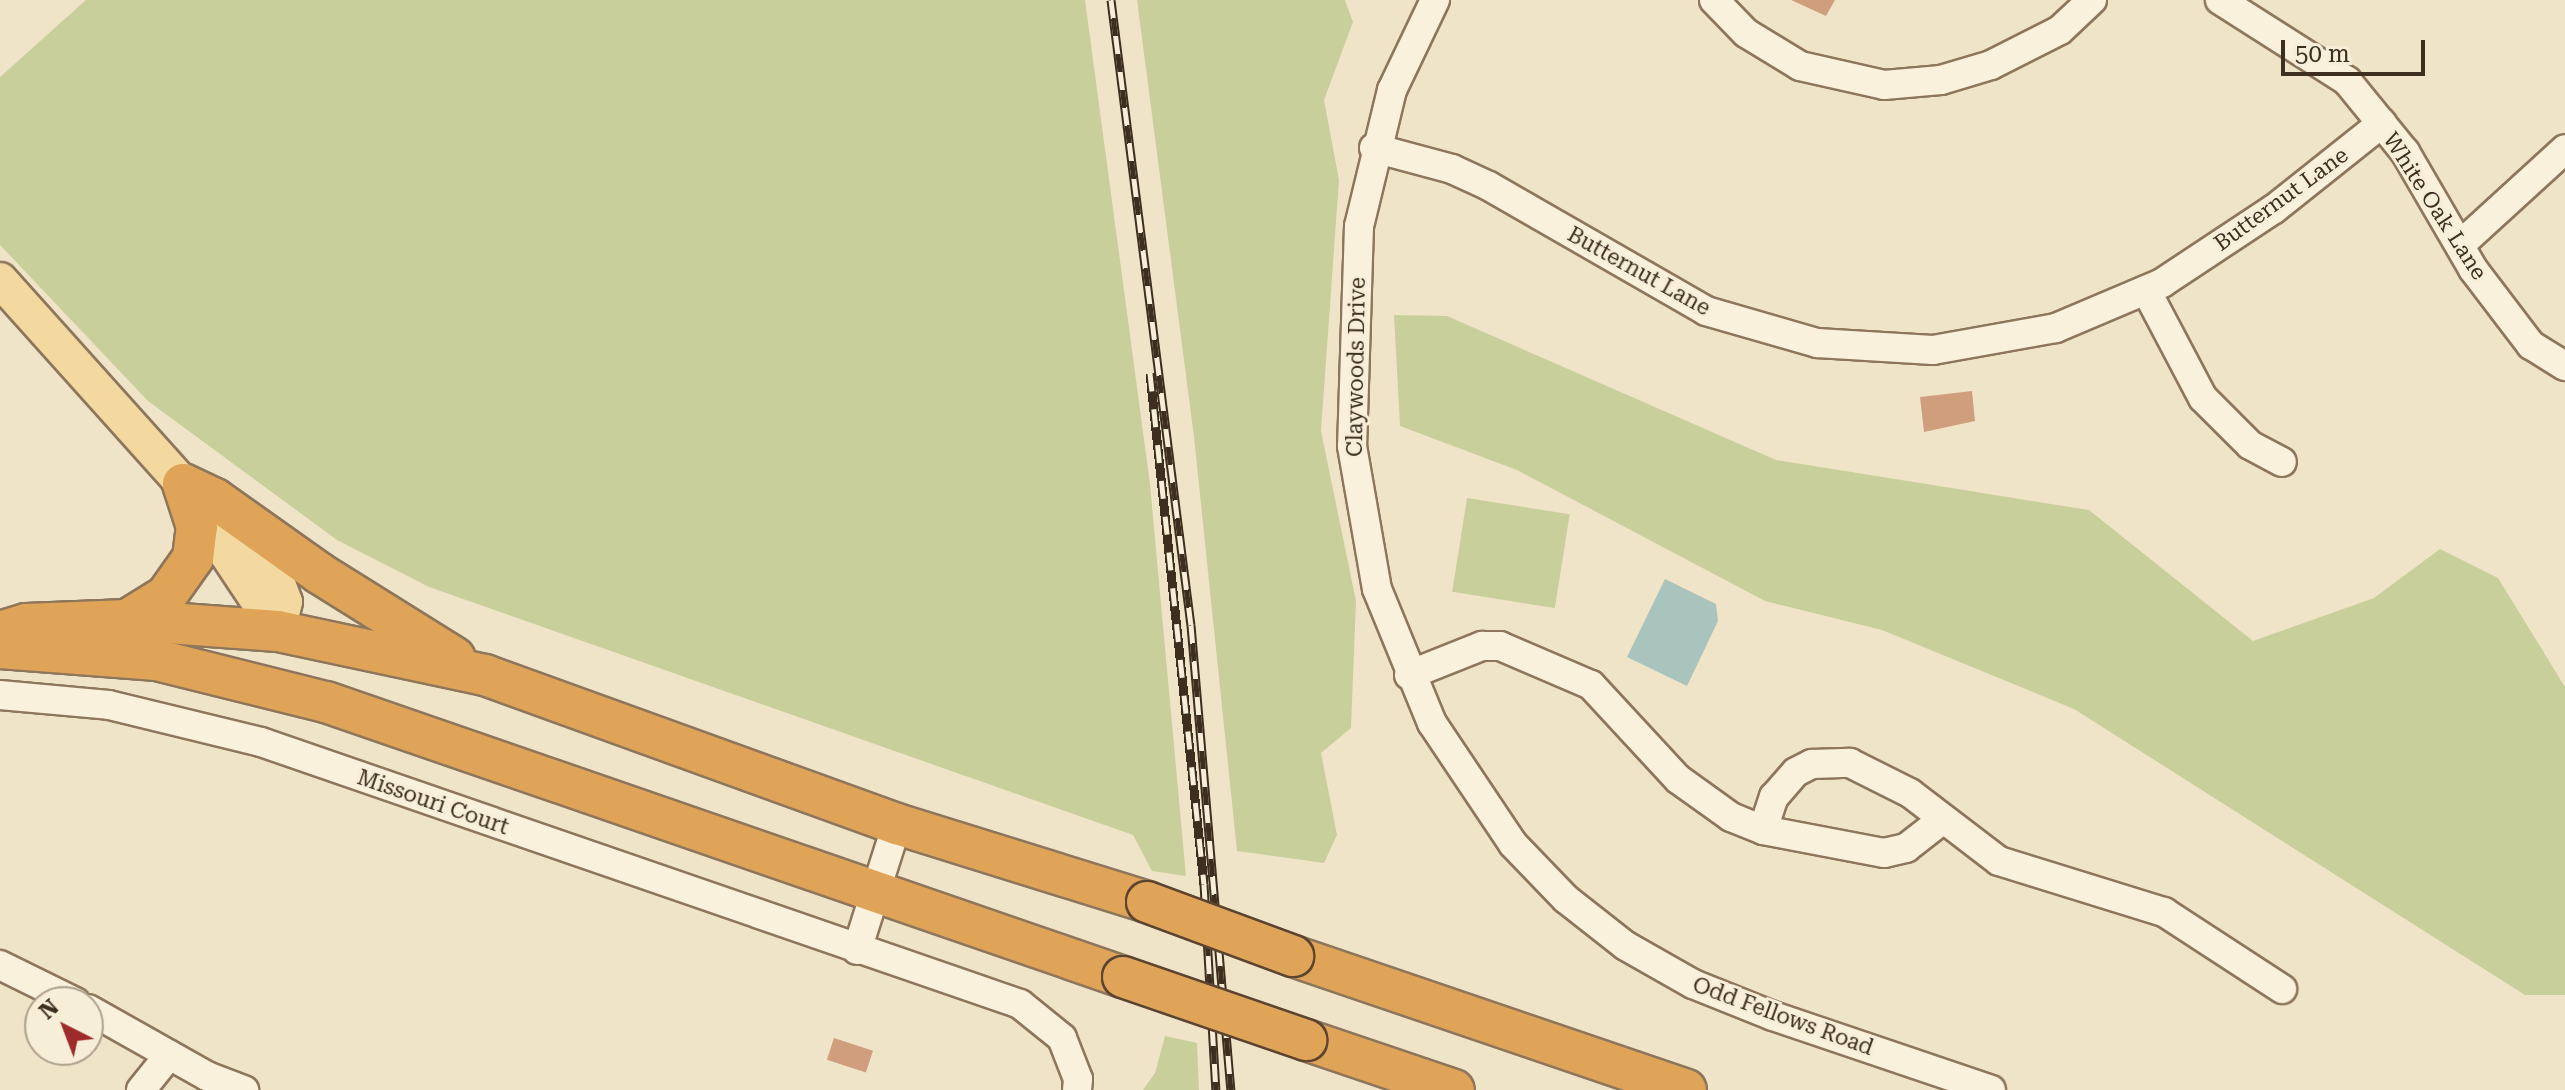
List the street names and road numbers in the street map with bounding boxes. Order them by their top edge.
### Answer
street label: White Oak Lane [2378,127,2492,285]
street label: Butternut Lane [2209,142,2353,256]
street label: Butternut Lane [1563,221,1715,321]
street label: Claywoods Drive [1341,277,1371,457]
street label: Missouri Court [354,764,512,840]
street label: Odd Fellows Road [1689,971,1877,1061]

